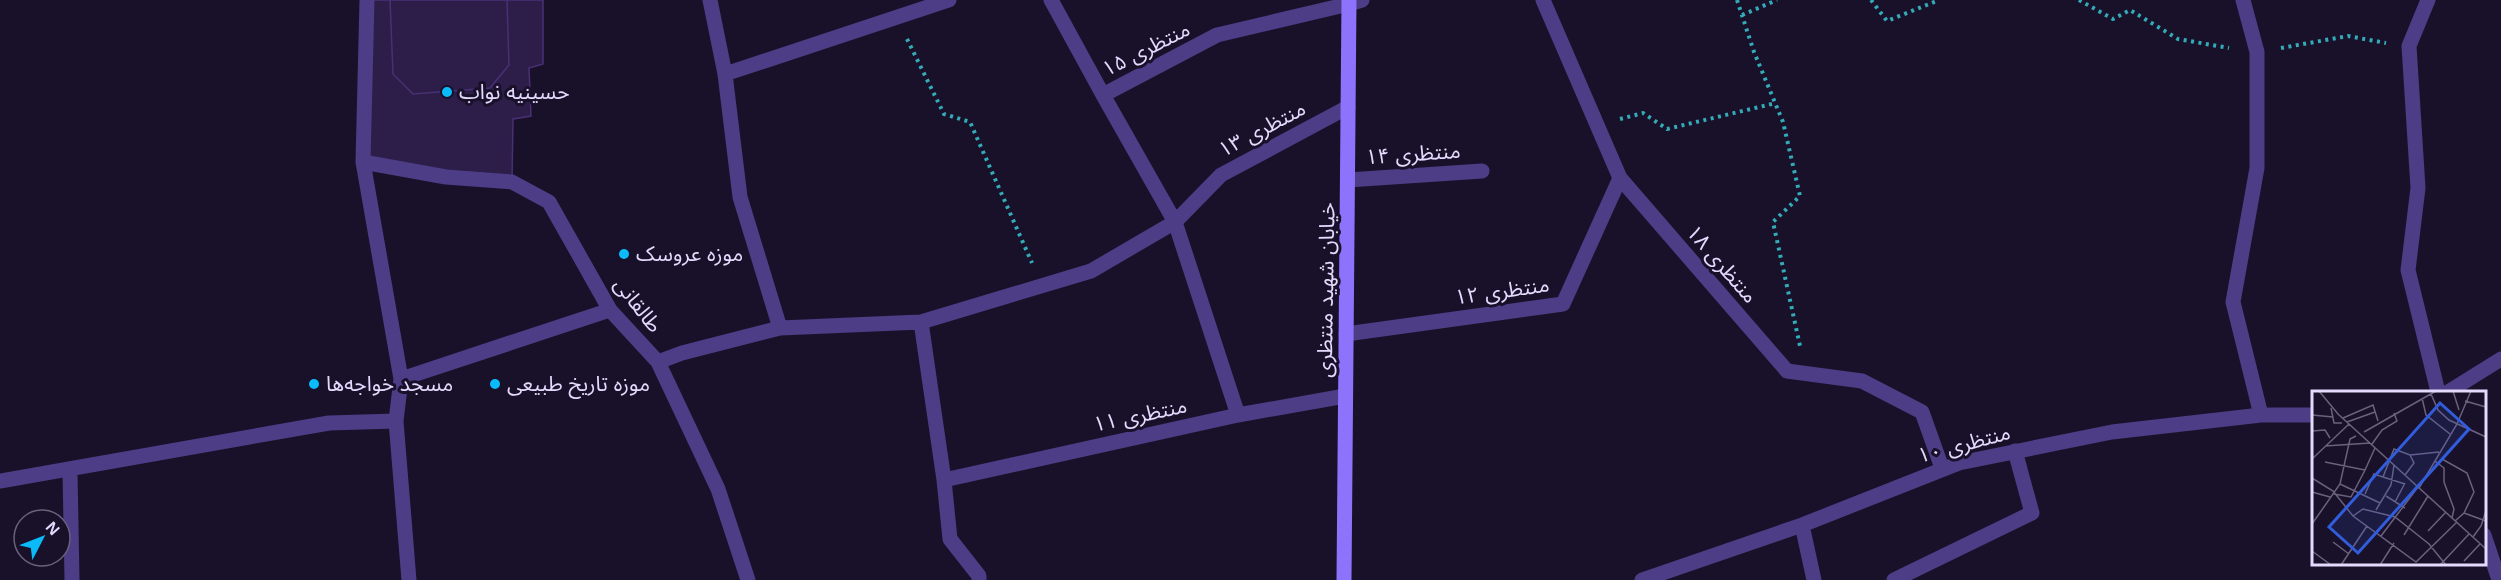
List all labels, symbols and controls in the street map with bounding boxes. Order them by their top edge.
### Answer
street label: منتظری ۱۵ [1098,17,1194,81]
place label: حسینیه نواب [459,80,570,104]
marker: حسینیه نواب [440,85,454,99]
street label: منتظری ۱۳ [1214,96,1310,162]
street label: منتظری ۱۴ [1365,139,1461,169]
street label: خیابان شهید منتظری [1312,202,1340,378]
street label: منتظری ۱۸ [1682,220,1762,308]
place label: موزه عروسک [636,242,743,266]
marker: موزه عروسک [617,247,631,261]
street label: منتظری ۱۲ [1453,272,1551,310]
street label: طالقانی [609,273,667,337]
place label: مسجد خواجه‌ها [326,372,453,396]
place label: موزه تاریخ طبیعی [507,372,650,399]
marker: مسجد خواجه‌ها [307,377,321,391]
marker: موزه تاریخ طبیعی [488,377,502,391]
inset map [2312,391,2486,565]
street label: منتظری ۱۱ [1091,393,1189,437]
street label: منتظری ۱۰ [1915,420,2013,468]
north arrow [12,508,72,568]
text: N [43,518,63,538]

